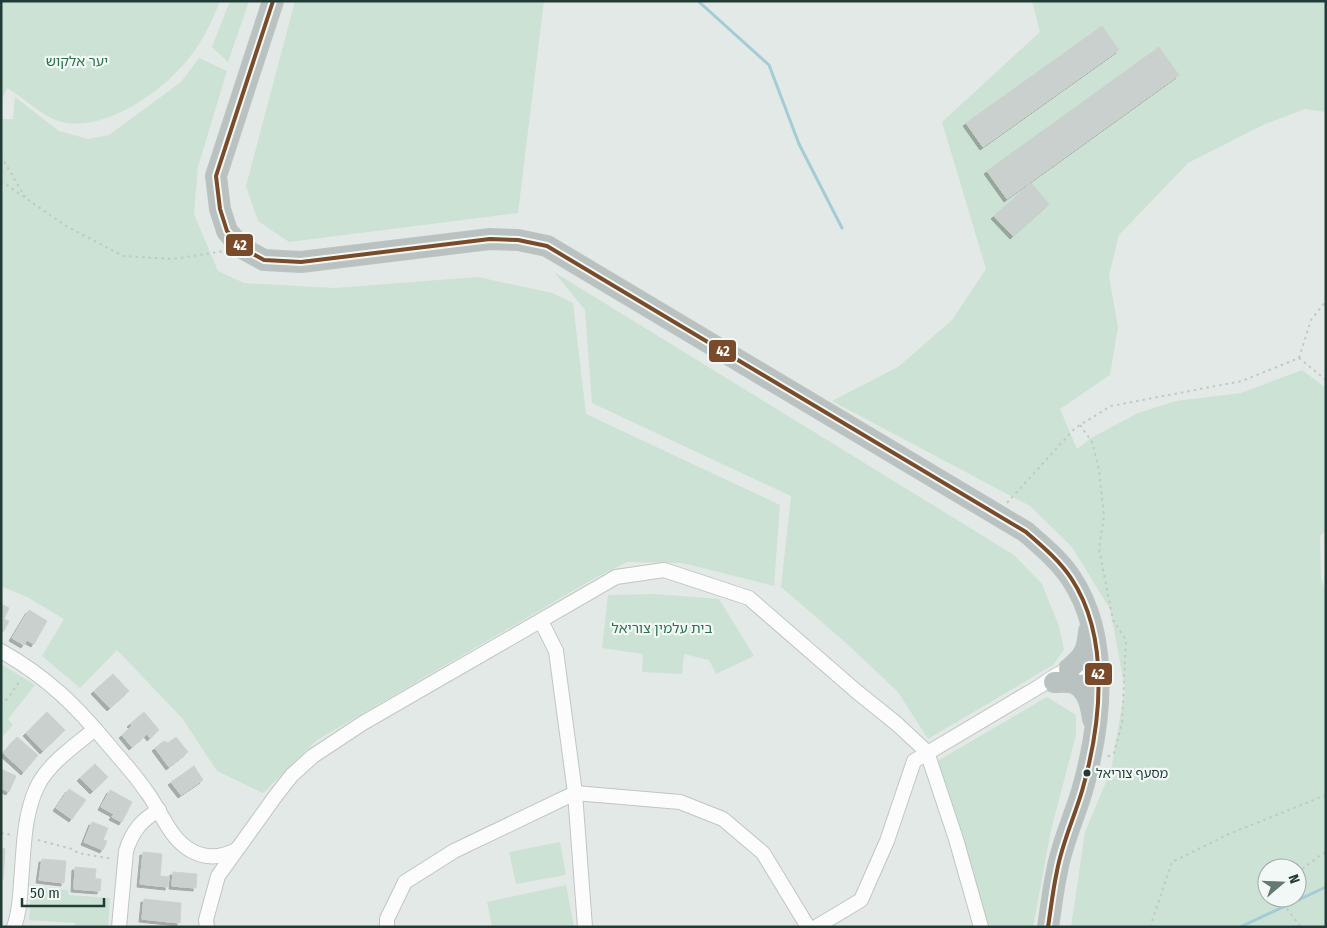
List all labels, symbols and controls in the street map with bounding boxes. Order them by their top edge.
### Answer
park label: יער אלקוש [46,53,108,70]
line badge: 42 [225,233,254,257]
text: 42 [233,237,247,254]
line badge: 42 [708,339,737,363]
text: 42 [716,343,730,360]
park label: בית עלמין צוריאל [612,620,712,637]
line badge: 42 [1084,662,1113,686]
text: 42 [1091,666,1105,683]
place label: מסעף צוריאל [1096,766,1168,781]
marker: מסעף צוריאל [1082,768,1092,778]
north arrow [1257,858,1307,908]
text: N [1284,872,1303,886]
scale bar [22,876,105,908]
text: 50 m [30,884,60,902]

